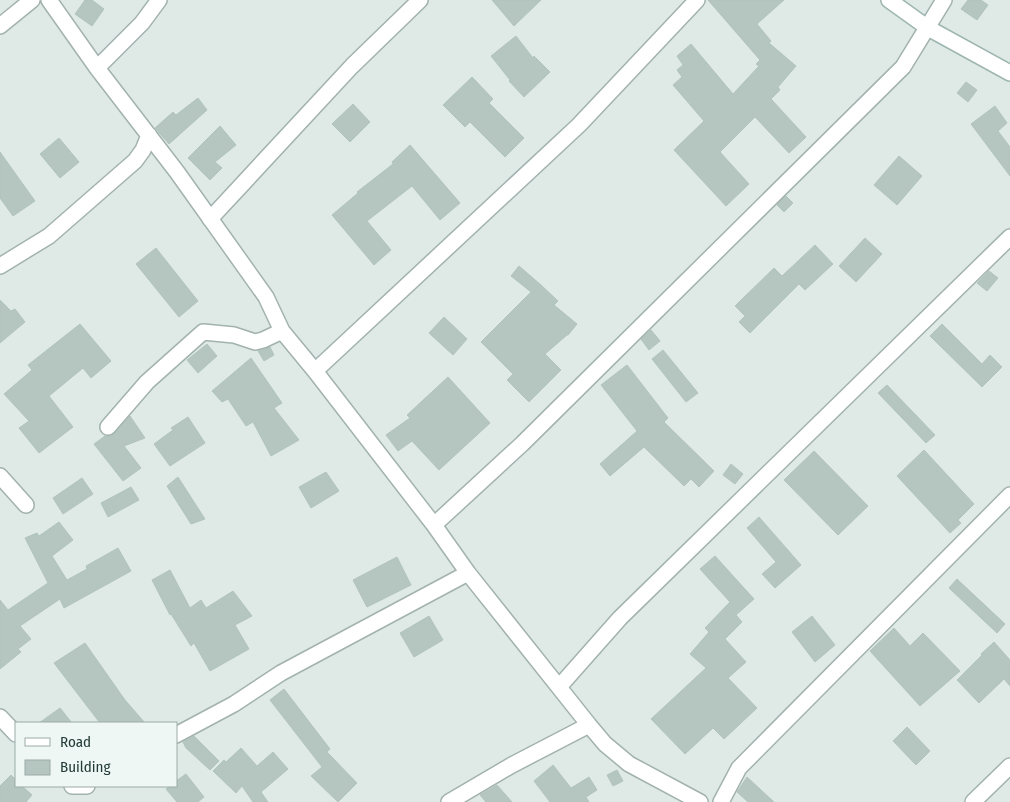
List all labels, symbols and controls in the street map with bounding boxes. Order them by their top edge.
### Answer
legend [15,722,178,787]
text: Road [60,733,91,751]
text: Building [60,758,111,776]

